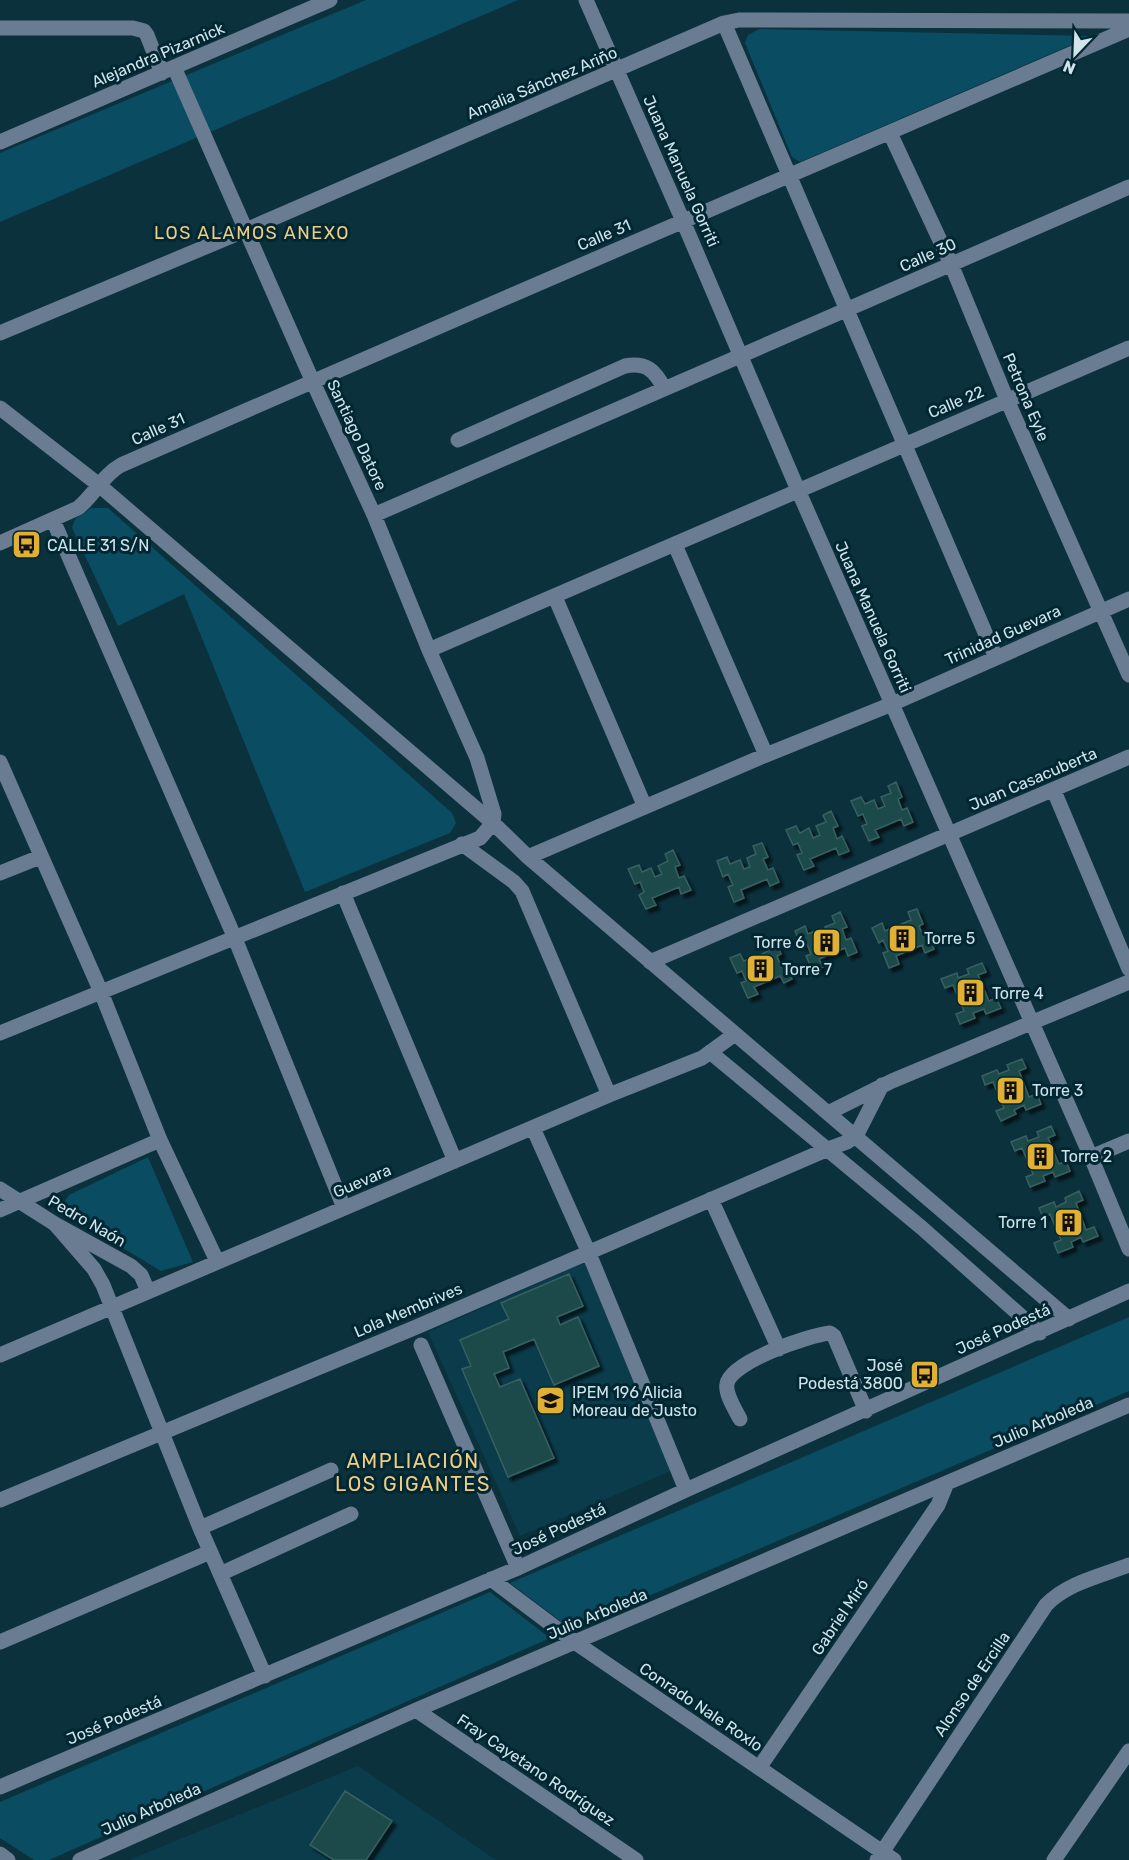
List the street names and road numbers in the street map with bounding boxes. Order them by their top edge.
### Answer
street label: Alejandra Pizarnick [89,18,228,92]
street label: Amalia Sánchez Ariño [464,43,620,123]
street label: Juana Manuela Gorriti [639,92,723,250]
street label: Calle 31 [574,215,634,255]
street label: Calle 30 [897,234,959,276]
street label: Petrona Eyle [999,350,1053,444]
street label: Santiago Datore [323,377,391,493]
street label: Calle 22 [925,382,987,422]
street label: Calle 31 [128,409,188,449]
street label: Juana Manuela Gorriti [831,538,915,696]
street label: Trinidad Guevara [942,601,1064,669]
street label: Juan Casacuberta [966,744,1100,814]
street label: Guevara [330,1160,394,1202]
street label: Pedro Naón [45,1191,129,1251]
street label: Lola Membrives [351,1279,465,1341]
street label: José Podestá [953,1300,1053,1358]
street label: Julio Arboleda [990,1392,1096,1452]
street label: José Podestá [509,1499,609,1559]
street label: Gabriel Miró [808,1575,872,1659]
street label: Julio Arboleda [544,1584,650,1644]
street label: Alonso de Ercilla [930,1628,1014,1740]
street label: Conrado Nale Roxlo [636,1659,766,1755]
street label: José Podestá [64,1691,164,1749]
street label: Fray Cayetano Rodríguez [454,1710,618,1830]
street label: Julio Arboleda [98,1779,204,1839]

